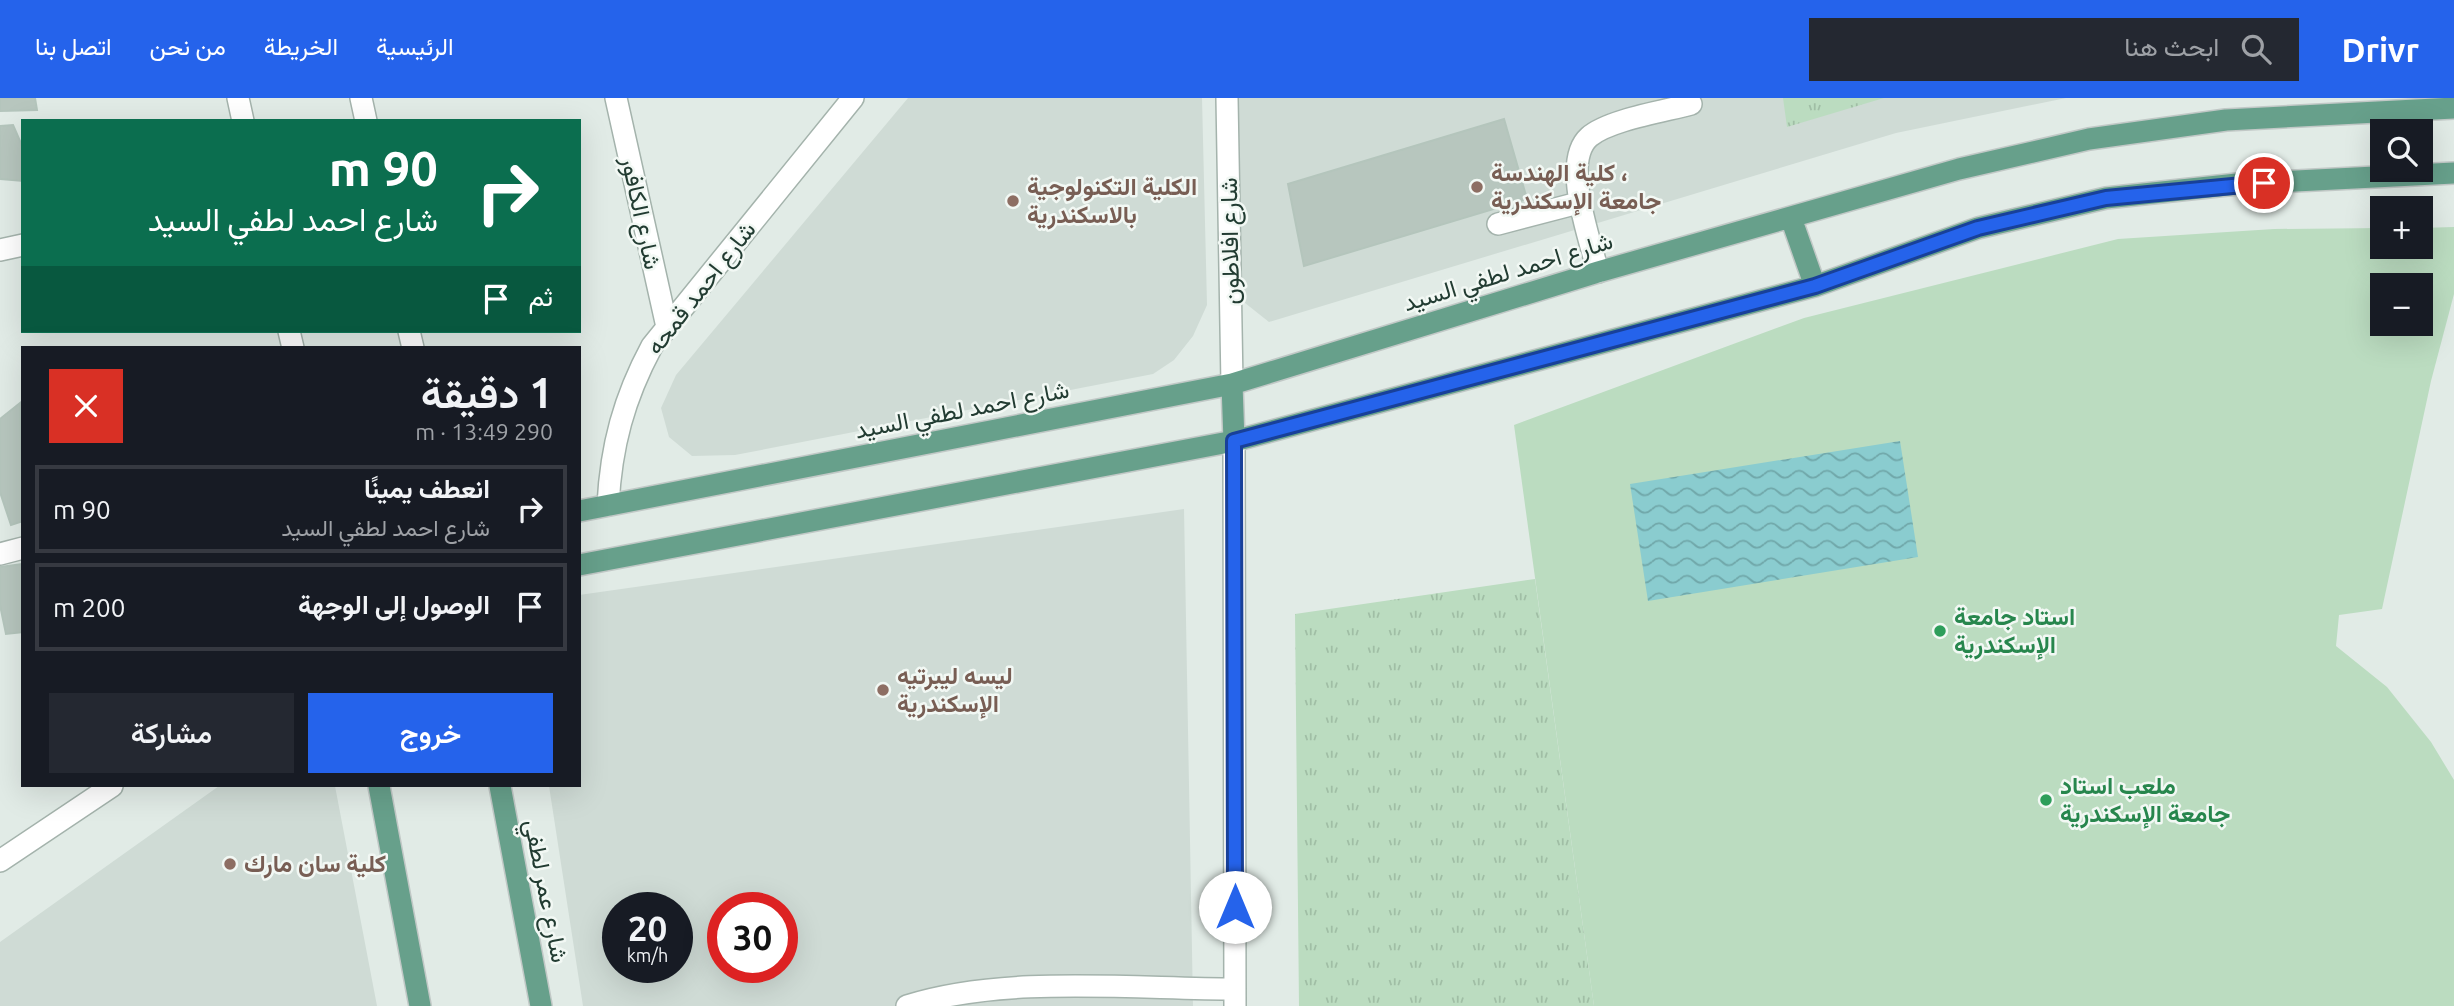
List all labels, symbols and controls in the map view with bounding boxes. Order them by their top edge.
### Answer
search box [1809,18,2299,81]
icon: search [2237,30,2275,68]
text: Drivr [2341,31,2419,68]
text: ابحث هنا [2124,32,2219,61]
text: اتصل بنا [35,33,112,60]
text: من نحن [150,33,226,60]
text: الخريطة [264,33,338,60]
text: الرئيسية [376,33,454,60]
map controls [2370,119,2433,336]
button: search [2370,119,2433,182]
text: 90 m [329,140,438,195]
icon: right [462,147,553,238]
street label: شارع الكافور [613,153,667,272]
pin [2234,153,2294,213]
place label: كلية الهندسة ، جامعة الإسكندرية [1491,159,1661,216]
icon: arrive [2245,164,2283,202]
place label: الكلية التكنولوجية بالاسكندرية [1027,173,1197,230]
street label: شارع افلاطون [1215,177,1247,305]
marker: كلية الهندسة ، جامعة الإسكندرية [1469,179,1485,195]
marker: الكلية التكنولوجية بالاسكندرية [1005,193,1021,209]
button: + [2370,196,2433,259]
text: شارع احمد لطفي السيد [148,201,438,237]
street label: شارع احمد قمحه [640,216,763,361]
street label: شارع احمد لطفي السيد [1400,227,1618,322]
button: − [2370,273,2433,336]
icon: arrive [477,280,515,318]
text: ثم [529,282,553,311]
button: close [49,369,123,443]
text: 1 دقيقة [421,369,553,416]
street label: شارع احمد لطفي السيد [852,375,1073,449]
text: 290 m · 13:49 [415,419,553,444]
text: انعطف يمينًا [364,474,490,503]
icon: right [511,490,549,528]
text: 90 m [53,495,111,524]
text: شارع احمد لطفي السيد [281,515,490,540]
icon: arrive [511,588,549,626]
text: الوصول إلى الوجهة [298,590,490,619]
text: 200 m [53,593,125,622]
place label: استاد جامعة الإسكندرية [1954,603,2075,660]
marker: استاد جامعة الإسكندرية [1932,623,1948,639]
place label: ليسه ليبرتيه الإسكندرية [897,662,1013,719]
marker: ليسه ليبرتيه الإسكندرية [875,682,891,698]
button: مشاركة [49,693,294,773]
button: خروج [308,693,553,773]
place label: ملعب استاد جامعة الإسكندرية [2060,772,2230,829]
marker: ملعب استاد جامعة الإسكندرية [2038,792,2054,808]
street label: شارع عمر لطفي [513,817,574,966]
place label: كلية سان مارك [244,850,386,879]
marker: كلية سان مارك [222,856,238,872]
position arrow [1198,870,1272,944]
speed limit sign: 30 [707,892,798,983]
text: 20 [628,908,667,948]
text: km/h [627,945,668,965]

